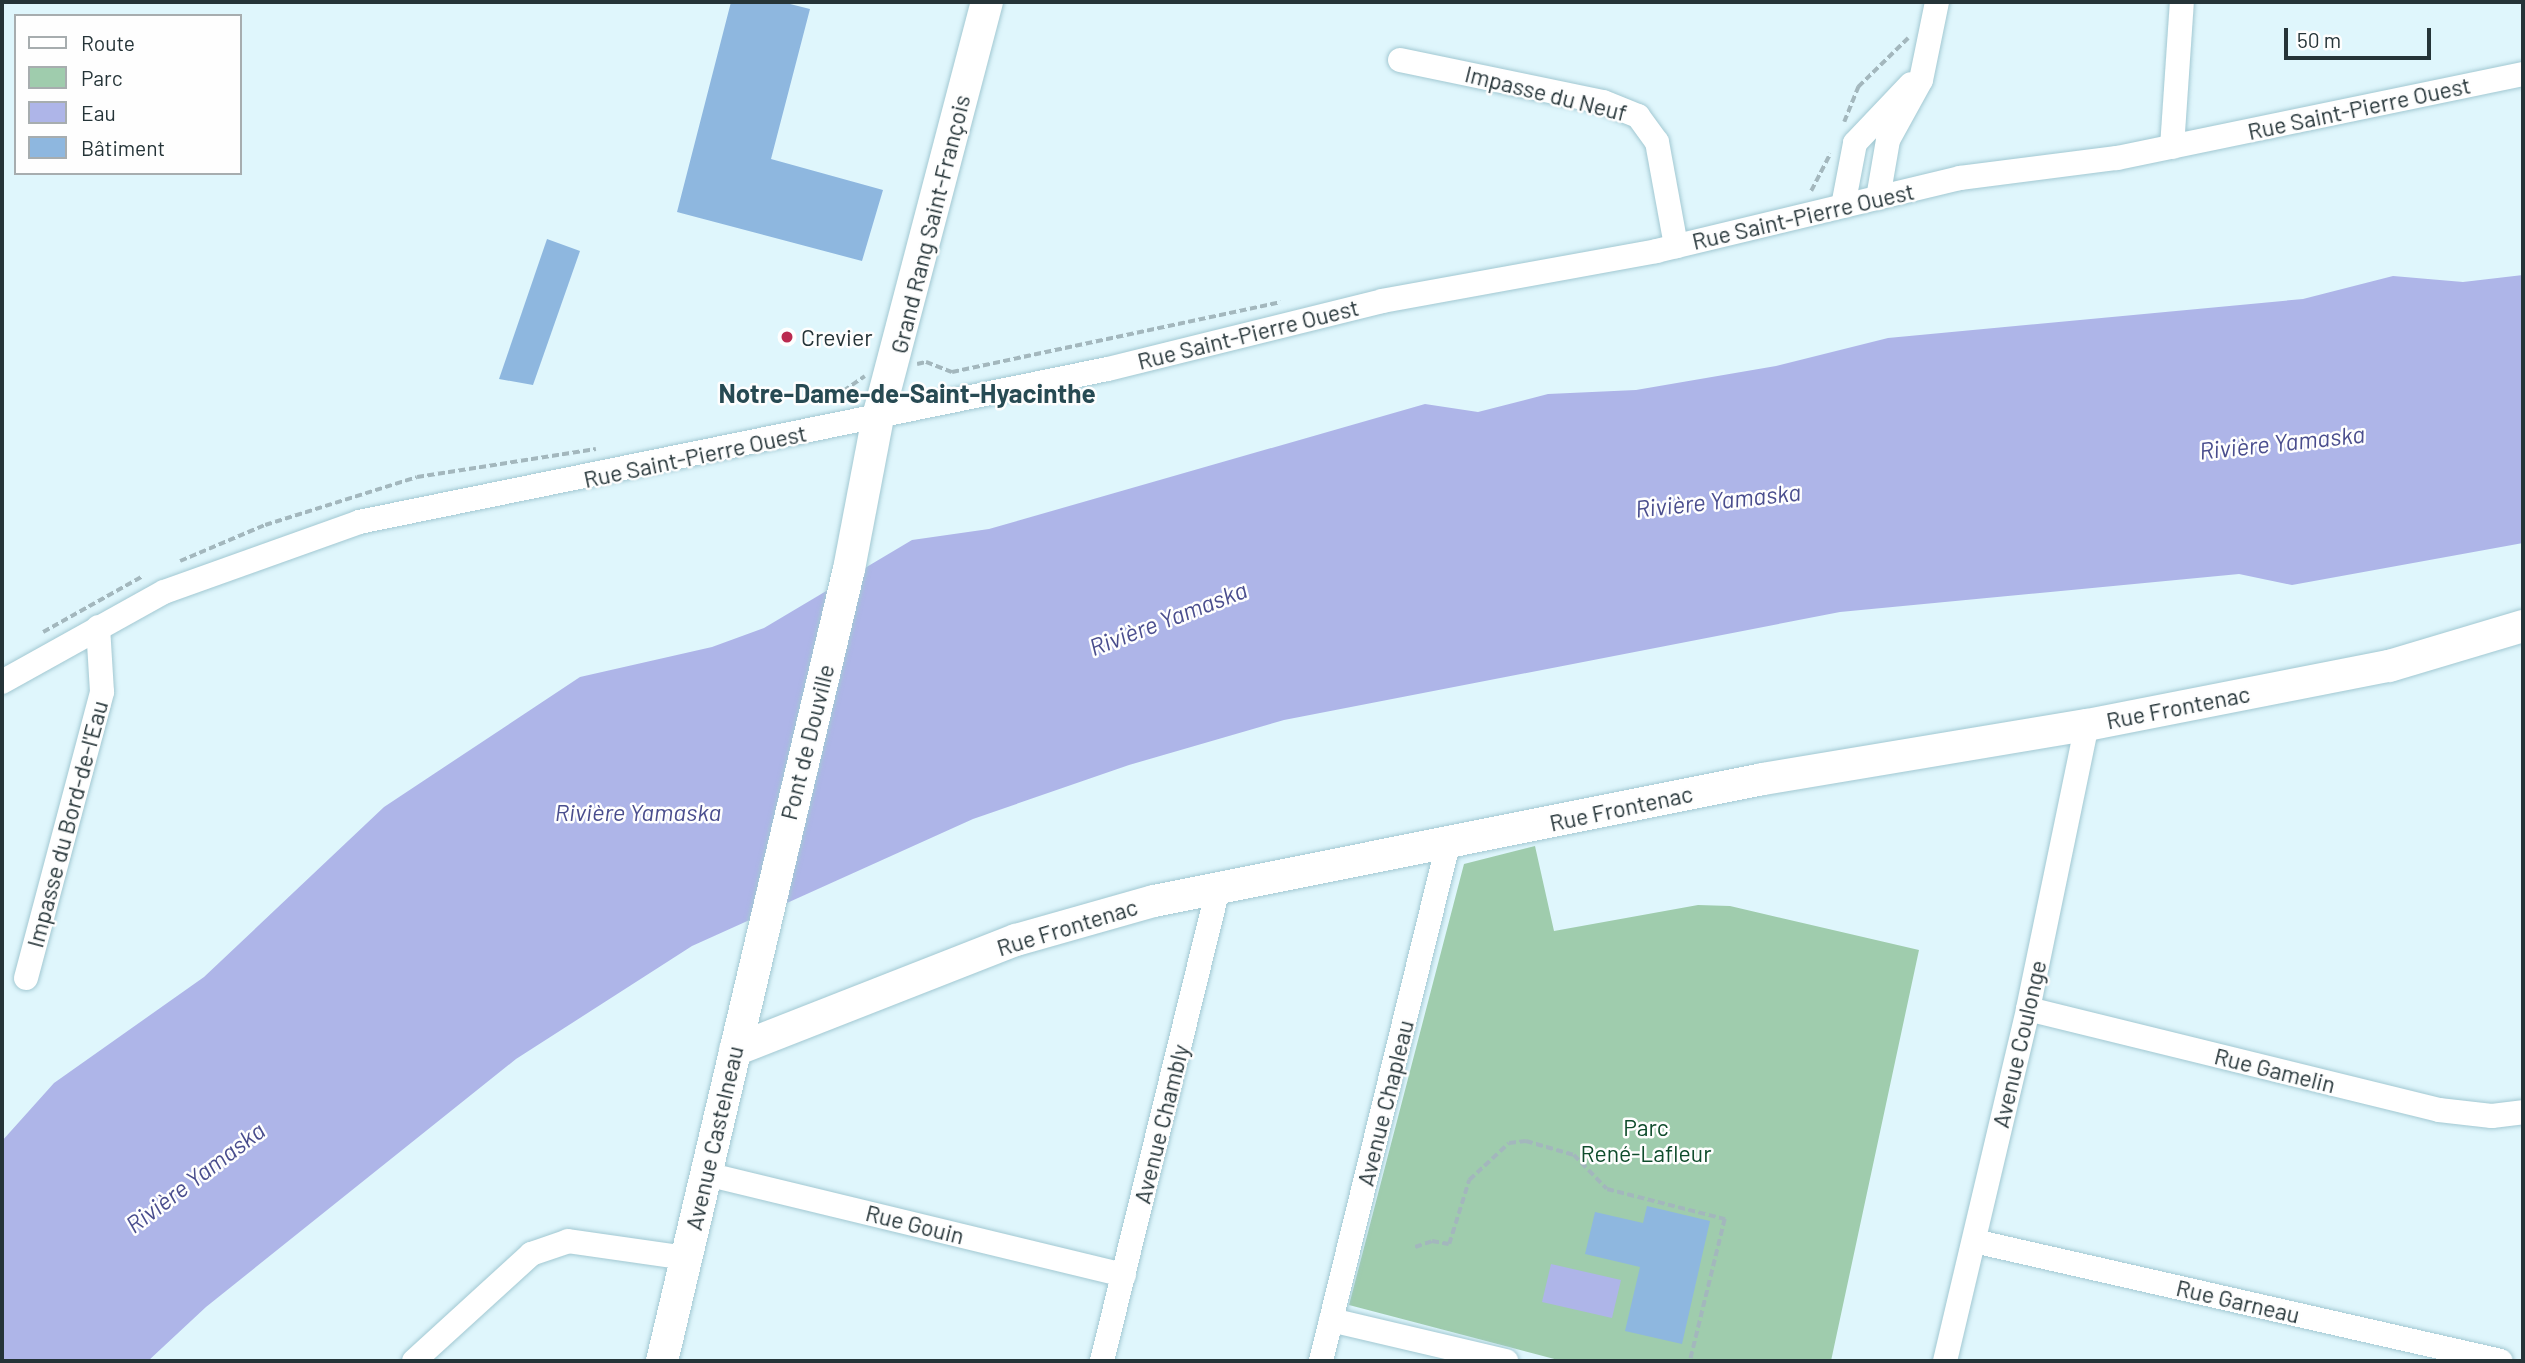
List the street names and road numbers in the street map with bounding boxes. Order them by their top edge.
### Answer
street label: Impasse du Neuf [1462,60,1630,126]
street label: Rue Saint-Pierre Ouest [2245,71,2473,145]
street label: Grand Rang Saint-François [884,92,976,356]
street label: Rue Saint-Pierre Ouest [1689,177,1917,255]
street label: Rue Saint-Pierre Ouest [1134,293,1362,375]
street label: Rue Saint-Pierre Ouest [581,419,809,493]
street label: Pont de Douville [774,661,840,823]
street label: Rue Frontenac [2104,680,2252,734]
street label: Impasse du Bord-de-l'Eau [21,697,113,951]
street label: Rue Frontenac [1547,779,1695,837]
street label: Rue Frontenac [993,893,1141,961]
street label: Avenue Coulonge [1986,957,2052,1131]
street label: Avenue Chapleau [1351,1017,1419,1189]
street label: Avenue Chambly [1128,1041,1194,1207]
street label: Rue Gamelin [2212,1042,2338,1098]
street label: Avenue Castelneau [679,1043,749,1233]
street label: Rue Gouin [863,1198,967,1250]
street label: Rue Garneau [2174,1273,2302,1329]

